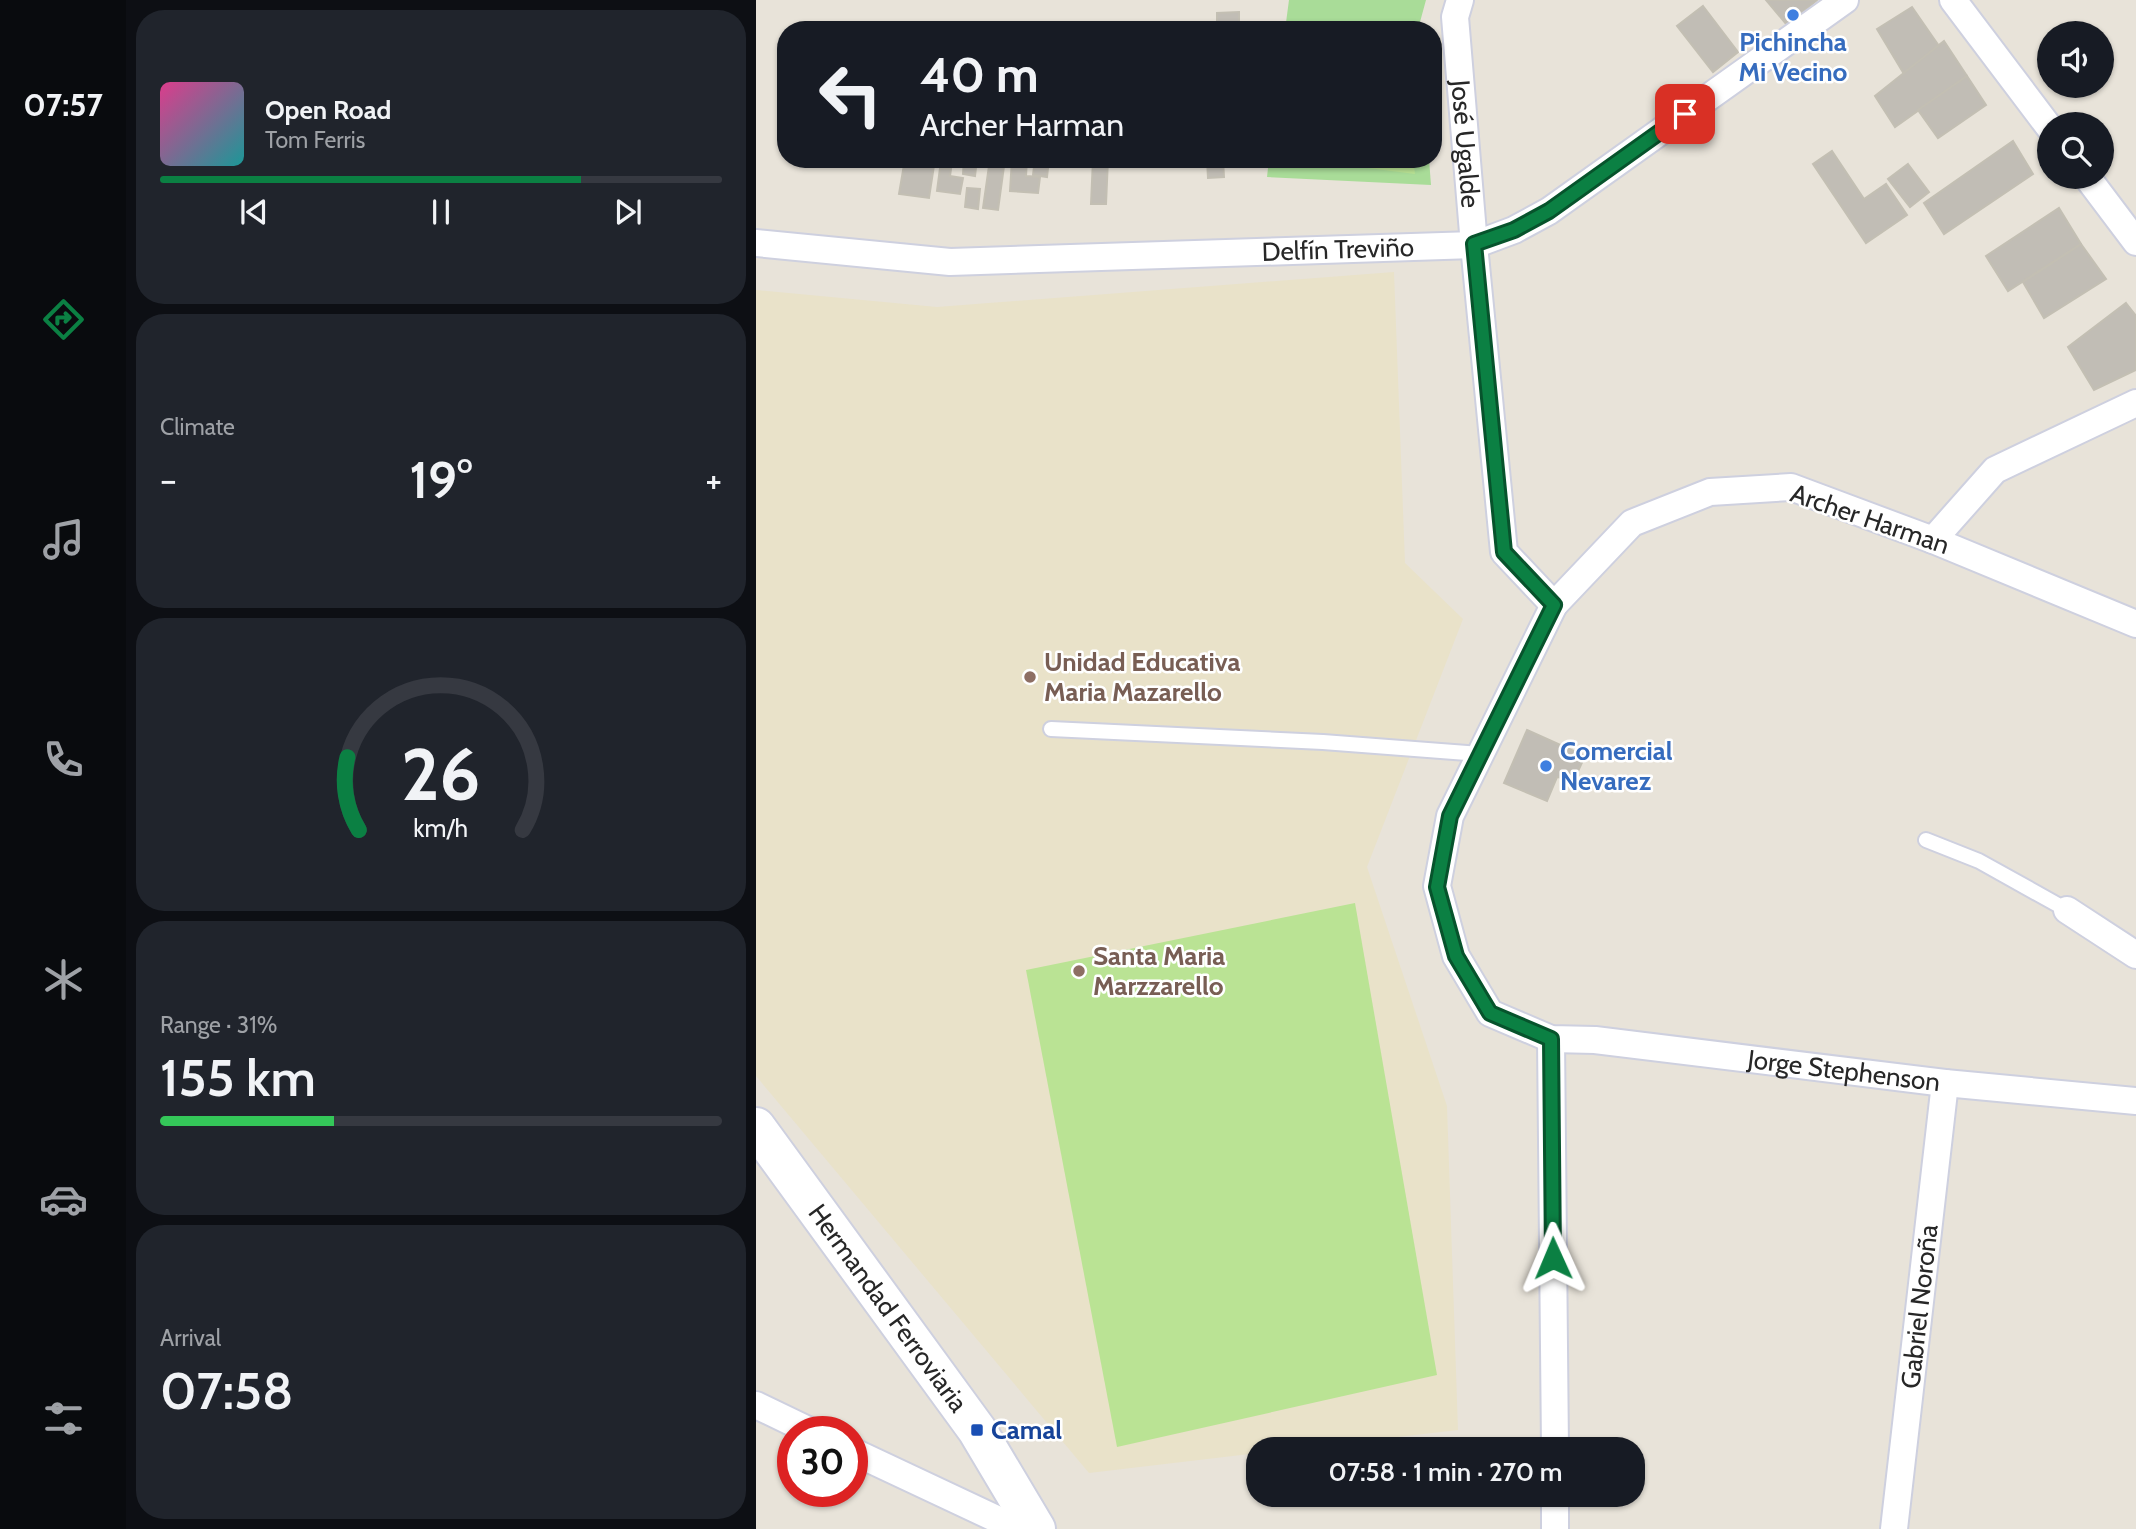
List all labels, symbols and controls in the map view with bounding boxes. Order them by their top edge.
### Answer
marker: Pichincha Mi Vecino [1785,7,1801,23]
map controls [2037,21,2114,189]
button: sound [2037,21,2114,98]
place label: Pichincha Mi Vecino [1739,26,1848,88]
text: 40 m [920,45,1039,104]
icon: left [805,49,896,140]
street label: José Ugalde [1444,78,1487,209]
pin [1655,84,1715,144]
text: 07:57 [23,85,103,124]
text: Open Road [265,94,391,126]
icon: arrive [1666,95,1704,133]
text: Archer Harman [920,105,1124,144]
button: search [2037,112,2114,189]
text: Tom Ferris [265,126,365,154]
icon: previous [235,193,273,231]
icon: pause [422,193,460,231]
icon: next [609,193,647,231]
street label: Delfín Treviño [1261,231,1415,268]
icon: directions [39,295,88,344]
text: Climate [160,413,235,441]
text: 19° [410,448,472,511]
text: − [160,456,177,503]
text: + [705,456,722,503]
street label: Archer Harman [1786,477,1954,561]
icon: music [39,515,88,564]
place label: Unidad Educativa Maria Mazarello [1044,646,1241,708]
marker: Unidad Educativa Maria Mazarello [1022,669,1038,685]
text: 26 [401,731,481,819]
icon: phone [39,735,88,784]
place label: Comercial Nevarez [1560,735,1673,797]
marker: Comercial Nevarez [1538,758,1554,774]
text: km/h [414,813,468,843]
place label: Santa Maria Marzzarello [1093,940,1225,1002]
icon: climate [39,955,88,1004]
marker: Santa Maria Marzzarello [1071,963,1087,979]
text: Range · 31% [160,1011,277,1039]
street label: Jorge Stephenson [1745,1043,1942,1098]
text: 155 km [160,1046,316,1109]
icon: car [39,1175,88,1224]
street label: Hermandad Ferroviaria [802,1198,975,1419]
position arrow [1516,1221,1590,1295]
street label: Gabriel Noroña [1894,1222,1945,1390]
text: Arrival [160,1324,221,1352]
text: 07:58 [160,1359,293,1422]
icon: filters [39,1394,88,1443]
place label: Camal [991,1414,1062,1446]
speed limit sign: 30 [777,1416,868,1507]
marker: Camal [969,1422,985,1438]
text: 07:58 · 1 min · 270 m [1329,1456,1562,1488]

